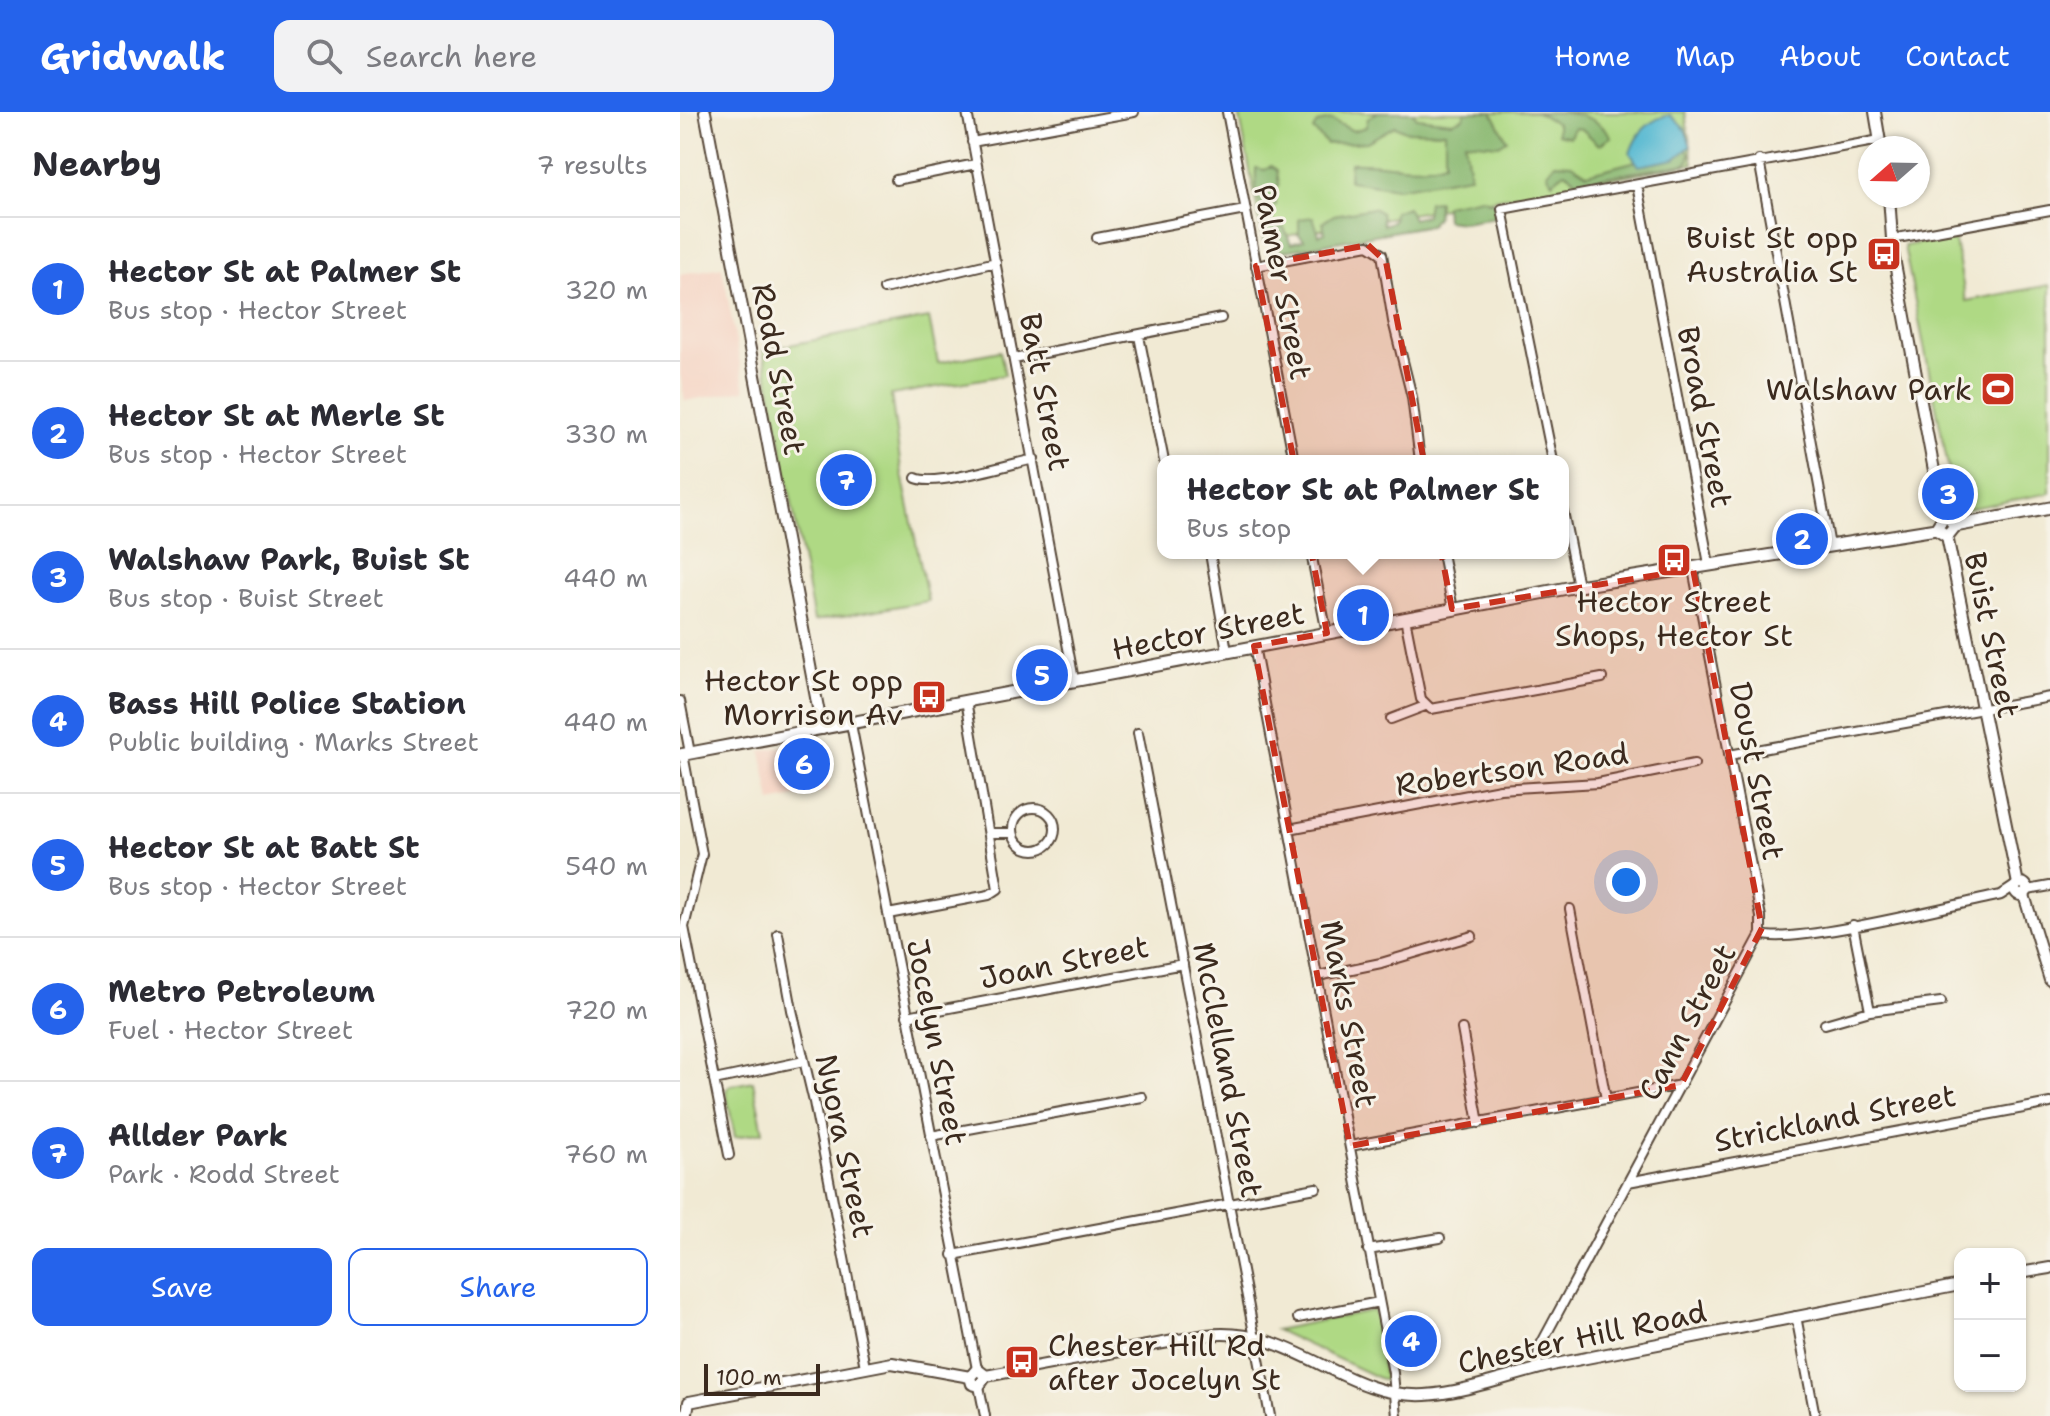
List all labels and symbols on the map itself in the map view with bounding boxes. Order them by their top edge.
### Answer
north arrow [1858,136,1930,208]
street label: Palmer Street [1244,181,1322,383]
place label: Buist St opp Australia St [1686,217,1858,292]
bus stop icon: Buist St opp Australia St [1865,235,1903,273]
street label: Rodd Street [742,280,816,458]
street label: Batt Street [1010,310,1080,474]
street label: Broad Street [1667,323,1743,511]
place label: Walshaw Park [1765,369,1972,410]
sports icon: Walshaw Park [1979,370,2017,408]
pin: 7 [820,450,872,510]
pin: 3 [1922,464,1974,524]
pin: 2 [1776,509,1828,569]
bus stop icon: Hector Street Shops, Hector St [1655,541,1693,579]
street label: Buist Street [1954,548,2030,722]
place label: Hector Street Shops, Hector St [1555,581,1793,656]
pin: 1 [1337,585,1389,645]
street label: Hector Street [1108,592,1308,670]
pin: 5 [1016,645,1068,705]
place label: Hector St opp Morrison Av [704,660,903,735]
bus stop icon: Hector St opp Morrison Av [910,678,948,716]
street label: Doust Street [1720,678,1794,864]
street label: Robertson Road [1393,732,1631,806]
pin: 6 [778,734,830,794]
your location [1606,862,1646,902]
street label: Marks Street [1311,917,1387,1111]
street label: Joan Street [976,926,1152,998]
street label: Jocelyn Street [897,935,977,1149]
street label: Cann Street [1629,937,1745,1107]
street label: McClelland Street [1183,939,1273,1201]
street label: Nyora Street [806,1050,884,1242]
street label: Strickland Street [1711,1074,1959,1162]
street label: Chester Hill Road [1454,1291,1710,1383]
pin: 4 [1385,1311,1437,1371]
place label: Chester Hill Rd after Jocelyn St [1048,1325,1281,1400]
bus stop icon: Chester Hill Rd after Jocelyn St [1003,1343,1041,1381]
scale bar [704,1360,820,1396]

